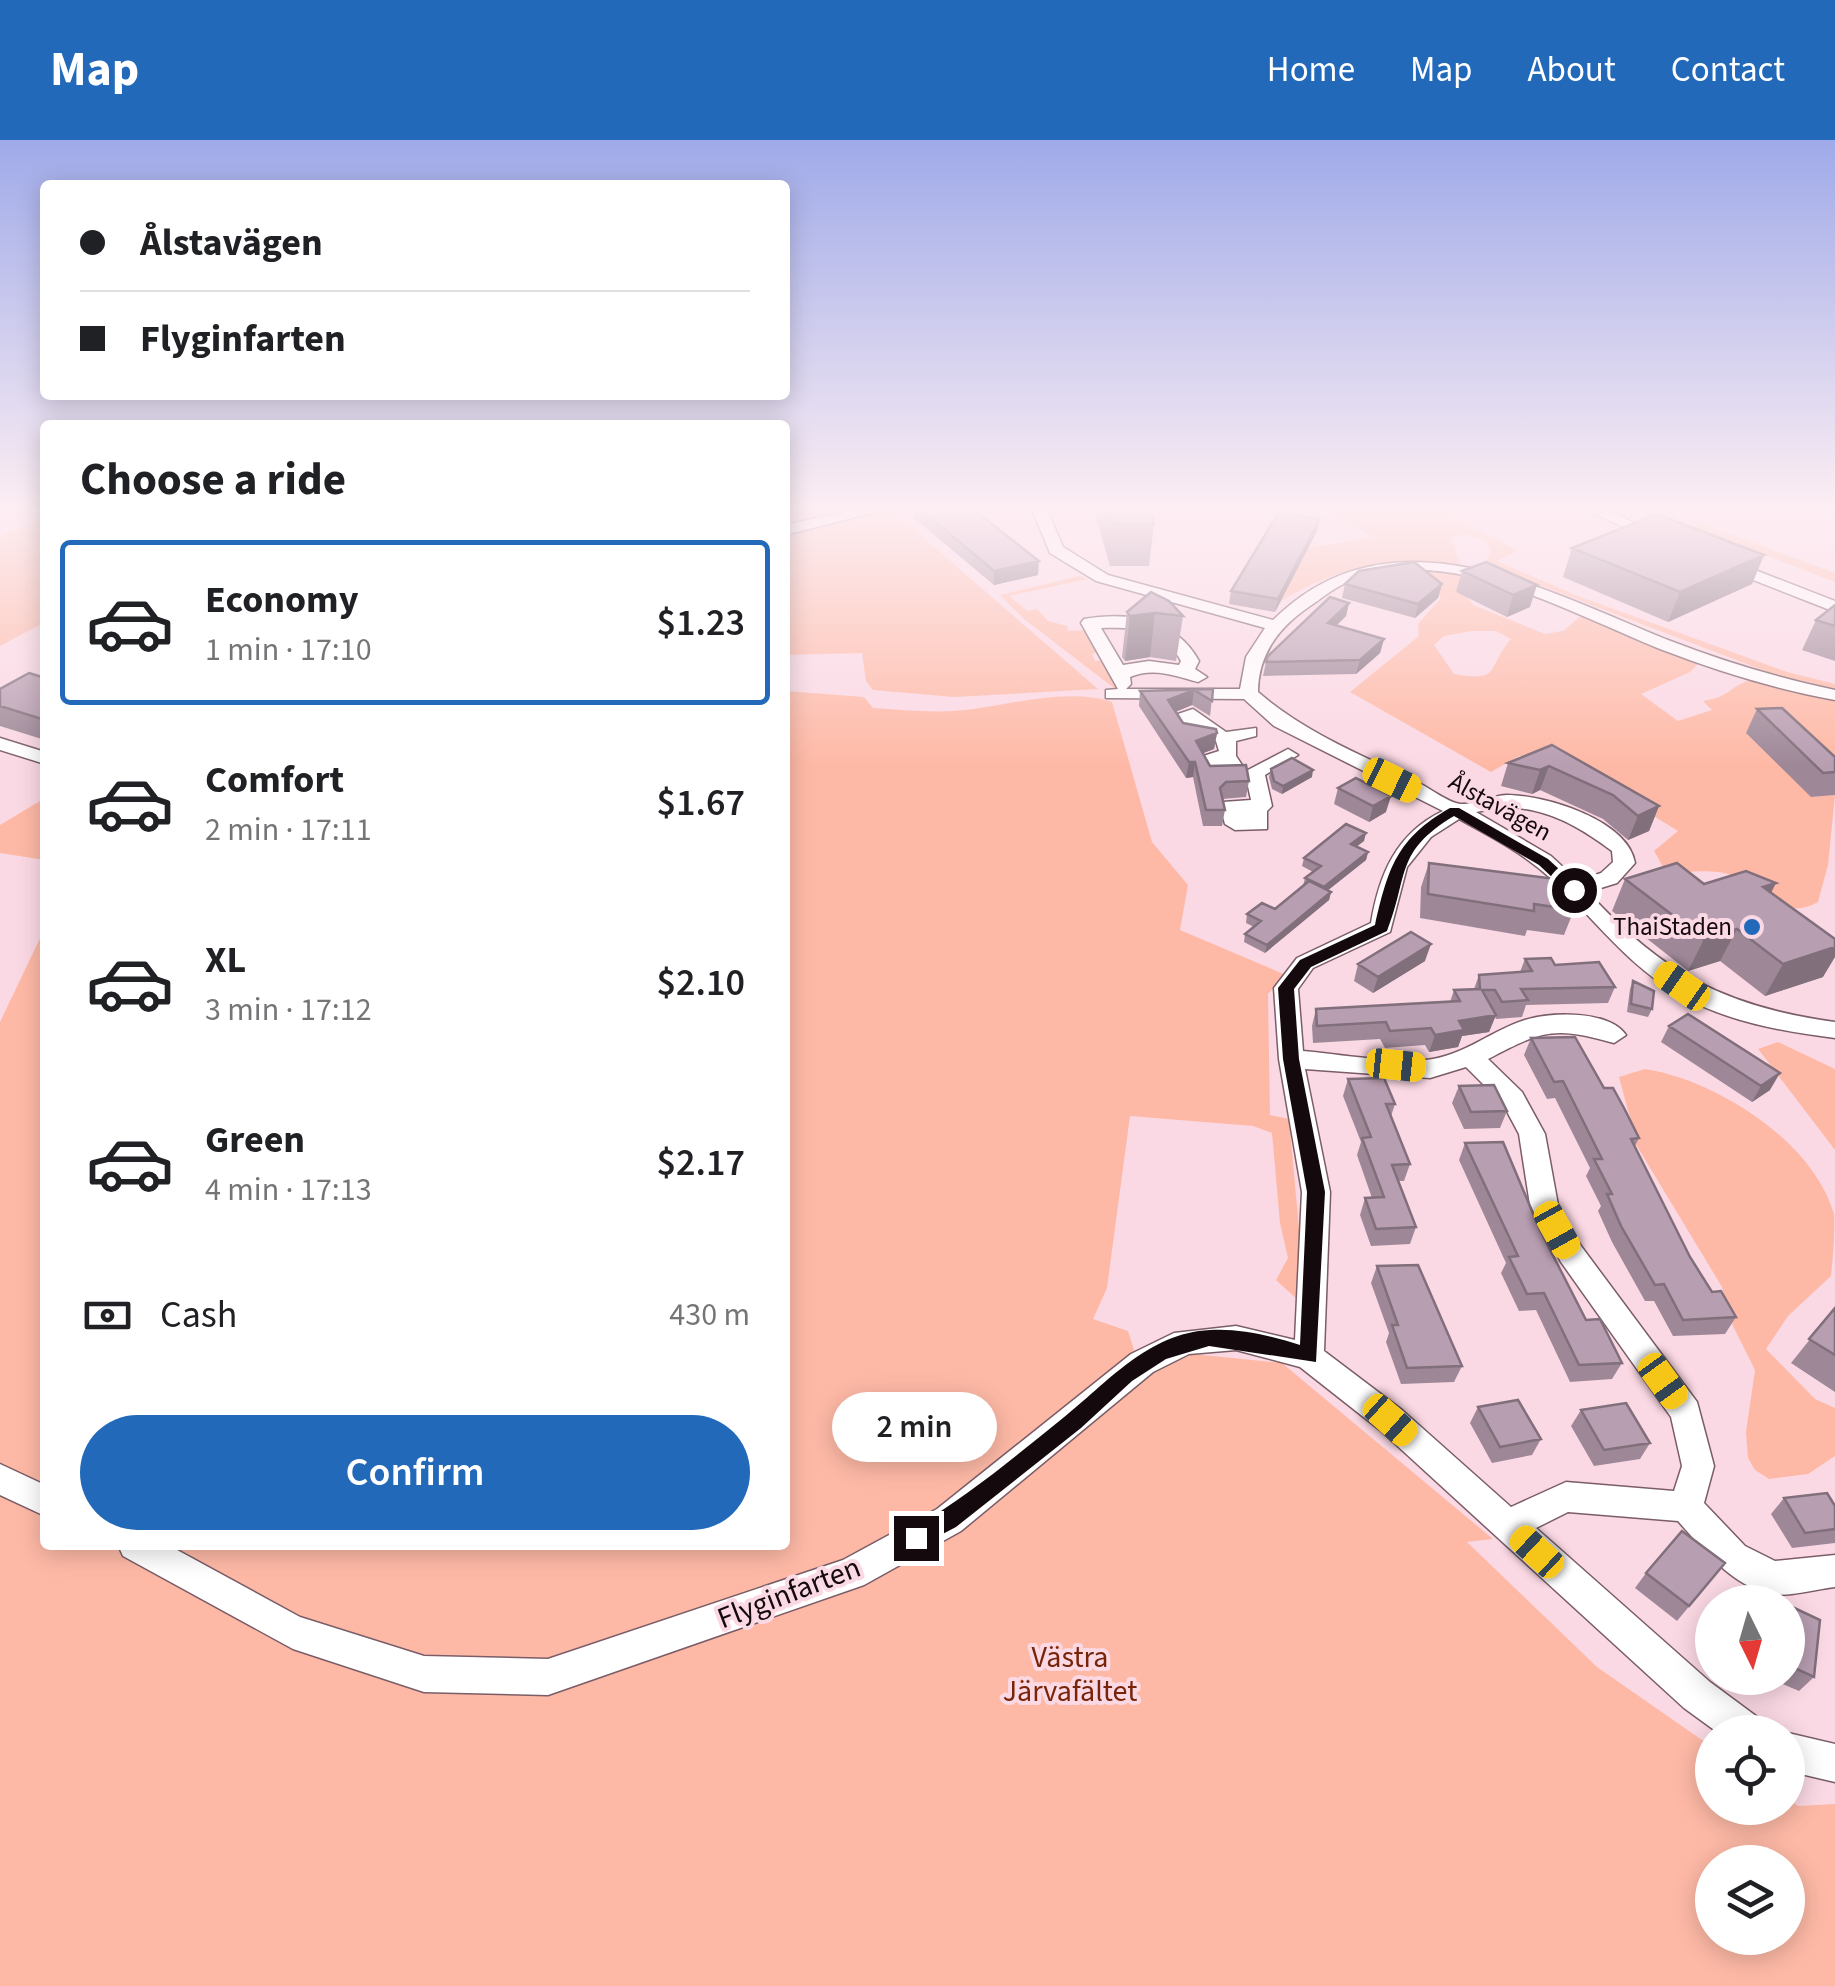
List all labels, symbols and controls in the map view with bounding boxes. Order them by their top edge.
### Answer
text: Map [50,36,139,104]
text: Home [1267,45,1355,95]
text: Map [1410,45,1473,95]
text: About [1528,45,1616,95]
text: Contact [1671,45,1785,95]
text: Ålstavägen [140,216,323,270]
text: Flyginfarten [140,312,346,366]
text: Choose a ride [80,448,346,512]
text: Economy [205,573,358,627]
icon: car [85,578,175,668]
text: $1.23 [657,596,745,650]
text: 1 min · 17:10 [205,627,372,673]
text: Comfort [205,753,344,807]
car [1358,753,1426,807]
icon: car [85,758,175,848]
street label: Ålstavägen [1442,764,1558,850]
text: $1.67 [657,776,745,830]
text: 2 min · 17:11 [205,807,372,853]
route start [1552,868,1597,913]
place label: ThaiStaden [1613,909,1732,945]
marker: ThaiStaden [1741,916,1763,938]
text: XL [205,933,246,987]
icon: car [85,938,175,1028]
text: $2.10 [657,956,745,1010]
car [1649,957,1715,1015]
text: 3 min · 17:12 [205,987,372,1033]
car [1365,1047,1427,1083]
text: Green [205,1113,305,1167]
icon: car [85,1118,175,1208]
text: $2.17 [657,1136,745,1190]
text: 4 min · 17:13 [205,1167,372,1213]
car [1529,1196,1585,1264]
icon: cash [80,1288,135,1343]
text: Cash [160,1288,237,1342]
text: 430 m [669,1292,750,1338]
car [1633,1348,1693,1414]
car [1358,1389,1422,1451]
callout: 2 min [834,1393,998,1463]
text: 2 min [876,1404,953,1450]
button: Confirm [80,1415,750,1530]
route end [894,1516,939,1561]
car [1505,1521,1569,1583]
street label: Flyginfarten [711,1546,867,1640]
north arrow [1695,1585,1805,1695]
map controls [1695,1585,1805,1955]
park label: Västra Järvafältet [1003,1636,1137,1713]
button: locate [1695,1715,1805,1825]
button: layers [1695,1845,1805,1955]

